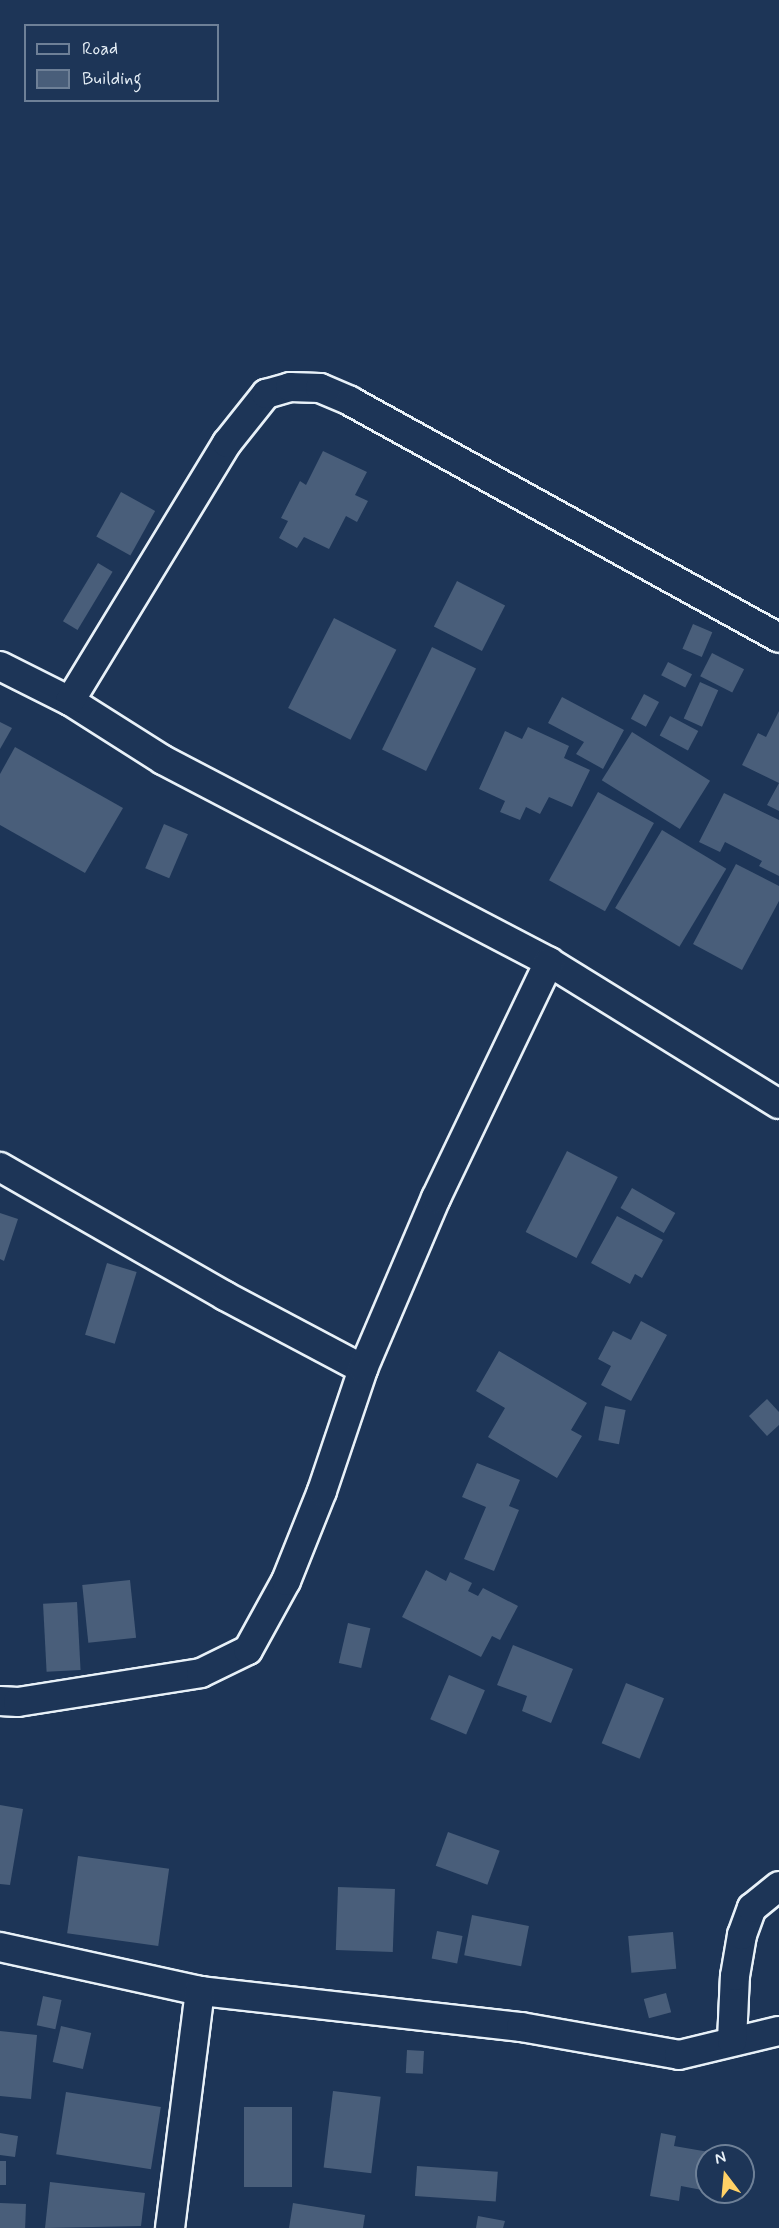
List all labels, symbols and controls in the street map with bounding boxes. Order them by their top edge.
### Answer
legend [24,24,219,102]
text: Road [82,37,118,61]
text: Building [82,67,142,91]
north arrow [695,2144,755,2204]
text: N [712,2147,728,2170]

